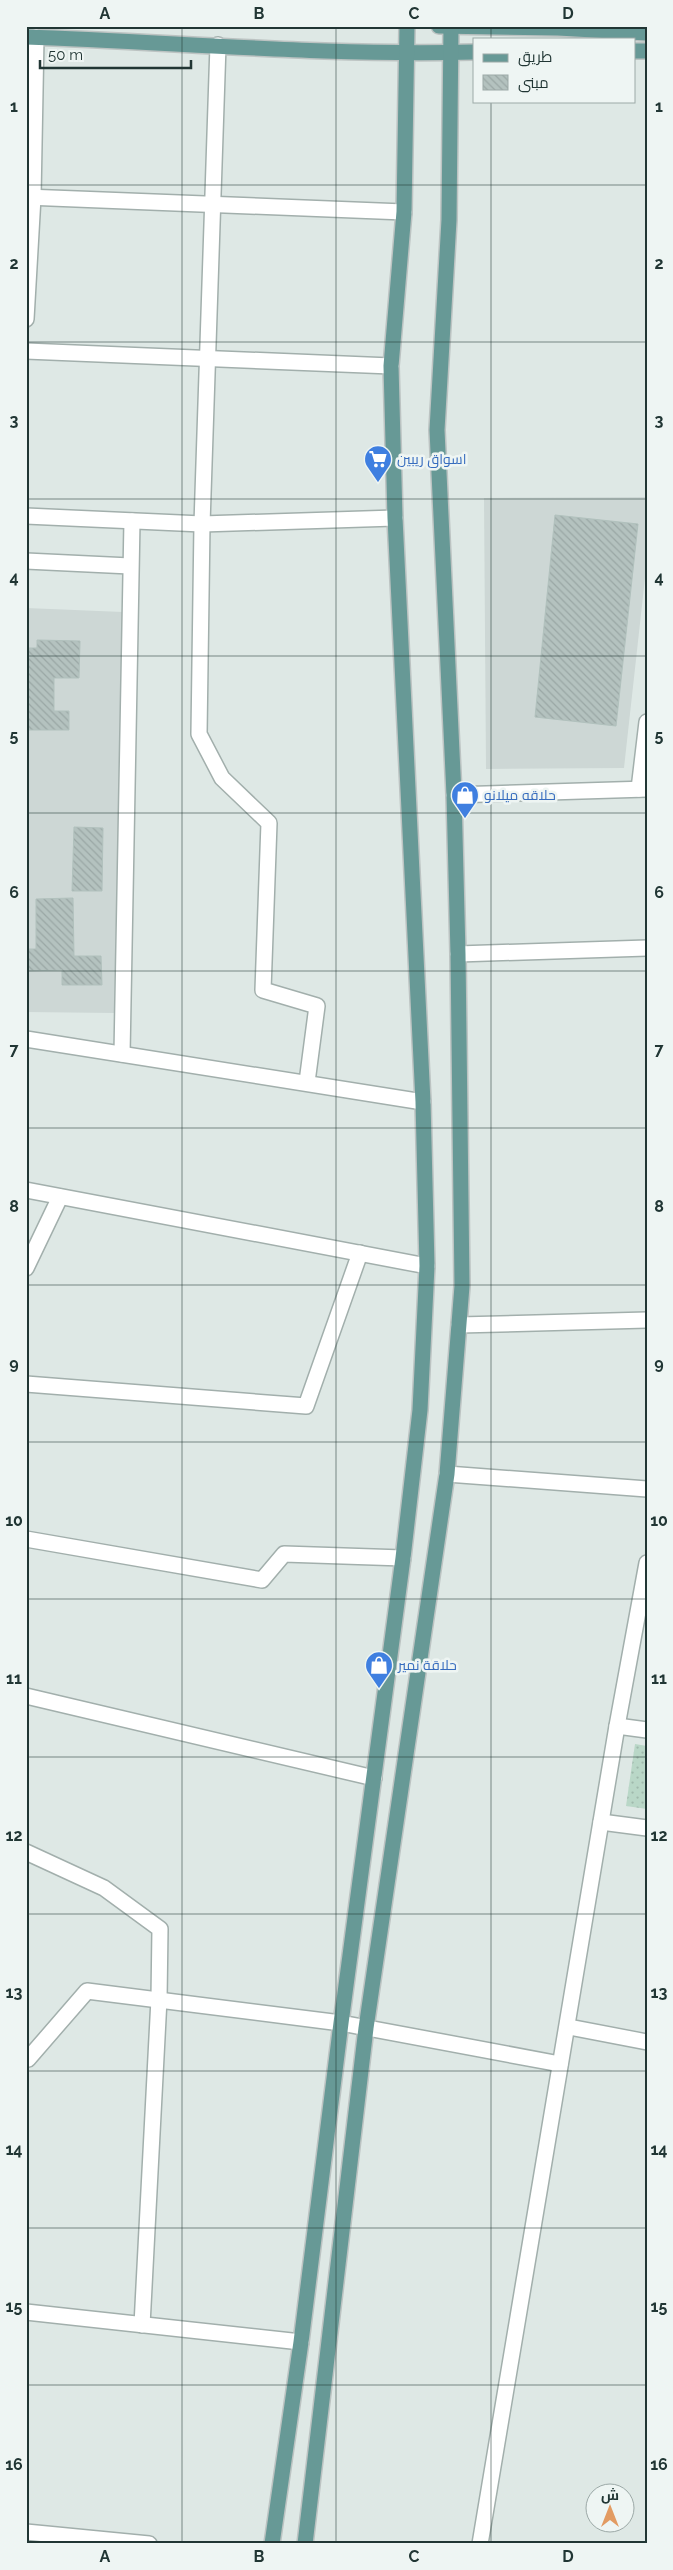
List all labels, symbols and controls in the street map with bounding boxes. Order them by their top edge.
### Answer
text: A [100,4,111,23]
text: B [254,4,265,23]
text: C [409,4,420,23]
text: D [562,4,574,23]
scale bar [40,38,191,70]
legend [473,38,636,102]
text: 50 m [48,46,83,64]
text: طريق [518,48,552,67]
text: مبنى [518,74,549,93]
text: 1 [10,97,18,116]
text: 1 [655,97,663,116]
text: 2 [9,254,19,273]
text: 2 [654,254,664,273]
text: 3 [10,411,19,430]
text: 3 [655,411,664,430]
supermarket icon: اسواق ريبين [363,444,393,483]
place label: اسواق ريبين [397,451,466,468]
text: 4 [9,568,19,587]
text: 4 [654,568,664,587]
text: 5 [10,726,19,745]
text: 5 [655,726,664,745]
shop icon: حلاقه ميلانو [450,780,480,819]
place label: حلاقه ميلانو [484,787,556,803]
text: 6 [9,883,19,902]
text: 6 [654,883,664,902]
text: 7 [10,1040,19,1059]
text: 7 [655,1040,664,1059]
text: 8 [9,1197,19,1216]
text: 8 [654,1197,664,1216]
text: 9 [9,1354,19,1373]
text: 9 [654,1354,664,1373]
text: 10 [5,1511,23,1530]
text: 10 [650,1511,668,1530]
shop icon: حلاقة نمير [364,1650,394,1689]
place label: حلاقة نمير [397,1657,457,1673]
text: 11 [6,1669,22,1688]
text: 11 [651,1669,667,1688]
text: 12 [6,1826,22,1845]
text: 12 [651,1826,667,1845]
text: 13 [6,1983,22,2002]
text: 13 [651,1983,667,2002]
text: 14 [5,2140,23,2159]
text: 14 [650,2140,668,2159]
text: 15 [6,2297,23,2316]
text: 15 [651,2297,668,2316]
text: 16 [5,2455,23,2474]
text: 16 [650,2455,668,2474]
north arrow [586,2482,636,2532]
text: ش [601,2487,619,2504]
text: A [100,2547,111,2566]
text: B [254,2547,265,2566]
text: C [409,2547,420,2566]
text: D [562,2547,574,2566]

